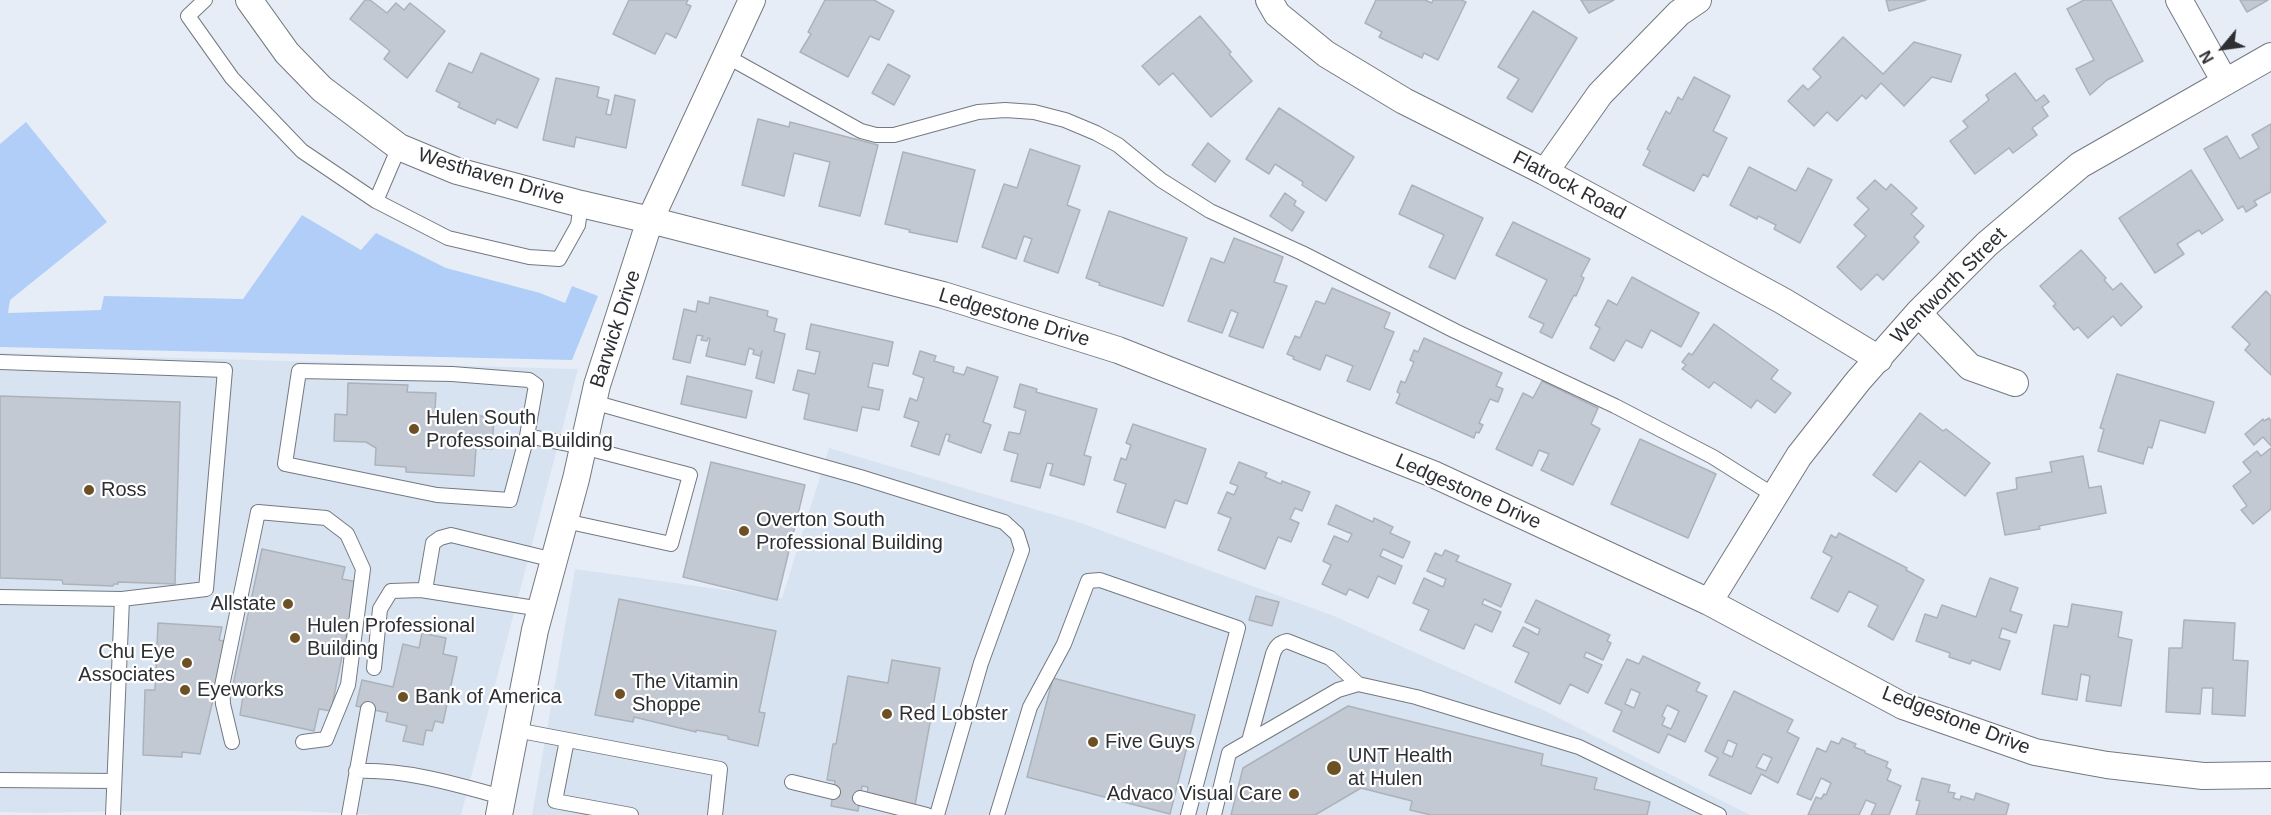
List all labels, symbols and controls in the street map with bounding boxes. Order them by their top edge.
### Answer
north arrow [2193,18,2253,78]
text: N [2197,48,2217,66]
street label: Westhaven Drive [415,143,567,211]
street label: Flatrock Road [1508,146,1630,226]
street label: Wentworth Street [1886,223,2012,349]
street label: Barwick Drive [586,267,646,391]
street label: Ledgestone Drive [936,284,1092,352]
place label: Hulen South Professoinal Building [426,406,613,453]
marker: Hulen South Professoinal Building [407,422,421,436]
street label: Ledgestone Drive [1392,449,1544,535]
place label: Ross [101,478,147,502]
marker: Ross [82,483,96,497]
place label: Overton South Professional Building [756,508,943,555]
marker: Overton South Professional Building [737,524,751,538]
place label: Allstate [210,592,276,616]
marker: Allstate [281,597,295,611]
place label: Hulen Professional Building [307,614,475,661]
marker: Hulen Professional Building [288,631,302,645]
place label: Chu Eye Associates [78,640,175,687]
marker: Chu Eye Associates [180,656,194,670]
place label: The Vitamin Shoppe [632,670,738,717]
place label: Eyeworks [197,678,284,702]
street label: Ledgestone Drive [1879,682,2033,760]
marker: Eyeworks [178,683,192,697]
place label: Bank of America [415,685,562,709]
marker: The Vitamin Shoppe [613,687,627,701]
marker: Bank of America [396,690,410,704]
place label: Red Lobster [899,702,1008,726]
marker: Red Lobster [880,707,894,721]
place label: Five Guys [1105,730,1195,754]
marker: Five Guys [1086,735,1100,749]
place label: UNT Health at Hulen [1348,744,1452,791]
marker: UNT Health at Hulen [1325,759,1343,777]
place label: Advaco Visual Care [1107,782,1282,806]
marker: Advaco Visual Care [1287,787,1301,801]

